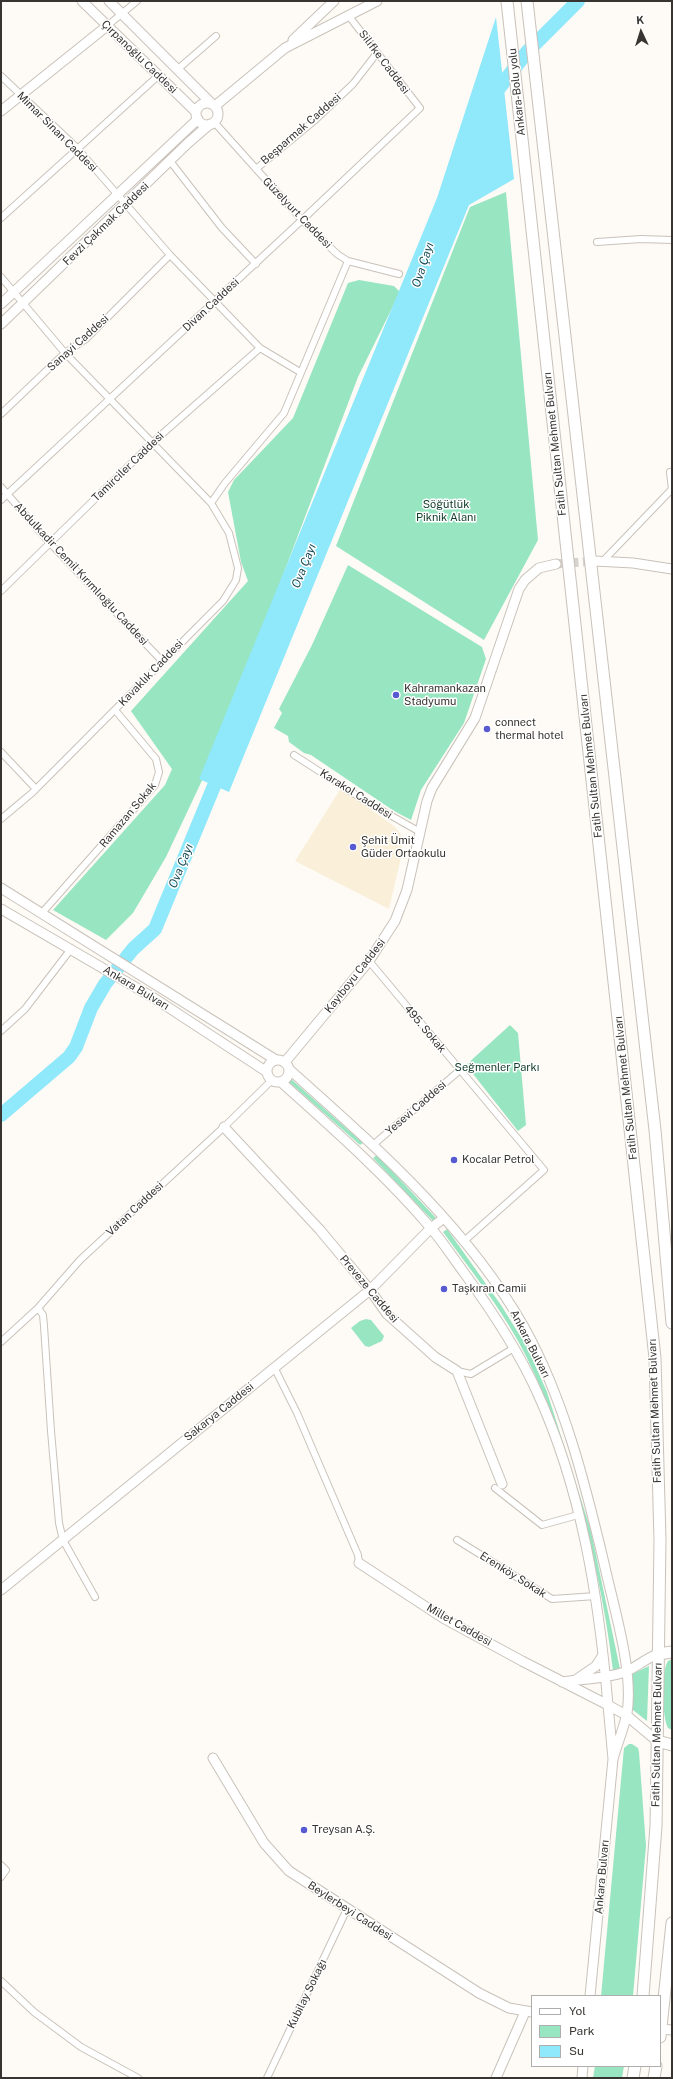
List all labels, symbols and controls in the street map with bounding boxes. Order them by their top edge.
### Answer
north arrow [621,12,661,52]
text: K [636,14,645,26]
street label: Çırpanoğlu Caddesi [98,18,180,96]
street label: Silifke Caddesi [356,27,412,97]
street label: Ankara-Bolu yolu [506,48,528,136]
street label: Mimar Sinan Caddesi [14,89,100,175]
street label: Beşparmak Caddesi [258,91,344,167]
street label: Güzelyurt Caddesi [260,175,334,251]
street label: Fevzi Çakmak Caddesi [60,180,152,268]
water label: Ova Çayı [409,241,437,289]
street label: Divan Caddesi [180,276,242,334]
street label: Sanayi Caddesi [45,312,111,374]
street label: Fatih Sultan Mehmet Bulvarı [541,371,569,517]
street label: Tamirciler Caddesi [89,429,167,505]
park label: Söğütlük Piknik Alanı [416,498,476,524]
street label: Abdulkadir Cemil Kırımlıoğlu Caddesi [11,500,151,648]
water label: Ova Çayı [289,542,319,590]
street label: Kavaklık Caddesi [116,637,186,709]
place label: Kahramankazan Stadyumu [404,682,486,708]
marker: Kahramankazan Stadyumu [391,690,401,700]
street label: Fatih Sultan Mehmet Bulvarı [577,693,605,839]
place label: connect thermal hotel [495,716,564,742]
marker: connect thermal hotel [482,724,492,734]
street label: Karakol Caddesi [317,766,395,822]
street label: Ramazan Sokak [97,780,159,850]
place label: Şehit Ümit Güder Ortaokulu [361,834,446,860]
water label: Ova Çayı [166,842,196,890]
marker: Şehit Ümit Güder Ortaokulu [348,842,358,852]
street label: Kayıboyu Caddesi [322,936,388,1016]
street label: Ankara Bulvarı [101,963,171,1013]
street label: 495. Sokak [401,1003,449,1055]
street label: Fatih Sultan Mehmet Bulvarı [612,1015,640,1161]
park label: Seğmenler Parkı [455,1061,539,1075]
street label: Yesevi Caddesi [383,1078,449,1138]
place label: Kocalar Petrol [462,1153,535,1167]
marker: Kocalar Petrol [449,1155,459,1165]
street label: Vatan Caddesi [104,1179,166,1239]
street label: Preveze Caddesi [337,1253,401,1325]
place label: Taşkıran Camii [452,1282,526,1296]
marker: Taşkıran Camii [439,1284,449,1294]
street label: Ankara Bulvarı [507,1308,553,1380]
street label: Fatih Sultan Mehmet Bulvarı [646,1339,664,1483]
street label: Sakarya Caddesi [182,1380,256,1444]
street label: Erenköy Sokak [477,1549,549,1601]
street label: Millet Caddesi [424,1601,494,1649]
street label: Fatih Sultan Mehmet Bulvarı [649,1663,665,1807]
place label: Treysan A.Ş. [312,1823,375,1837]
marker: Treysan A.Ş. [299,1825,309,1835]
street label: Ankara Bulvarı [592,1839,612,1915]
street label: Beylerbeyi Caddesi [305,1879,395,1943]
street label: Kubilay Sokağı [284,1957,330,2031]
legend [531,1995,661,2067]
text: Yol [569,2004,586,2018]
text: Park [569,2024,595,2038]
text: Su [569,2044,584,2058]

